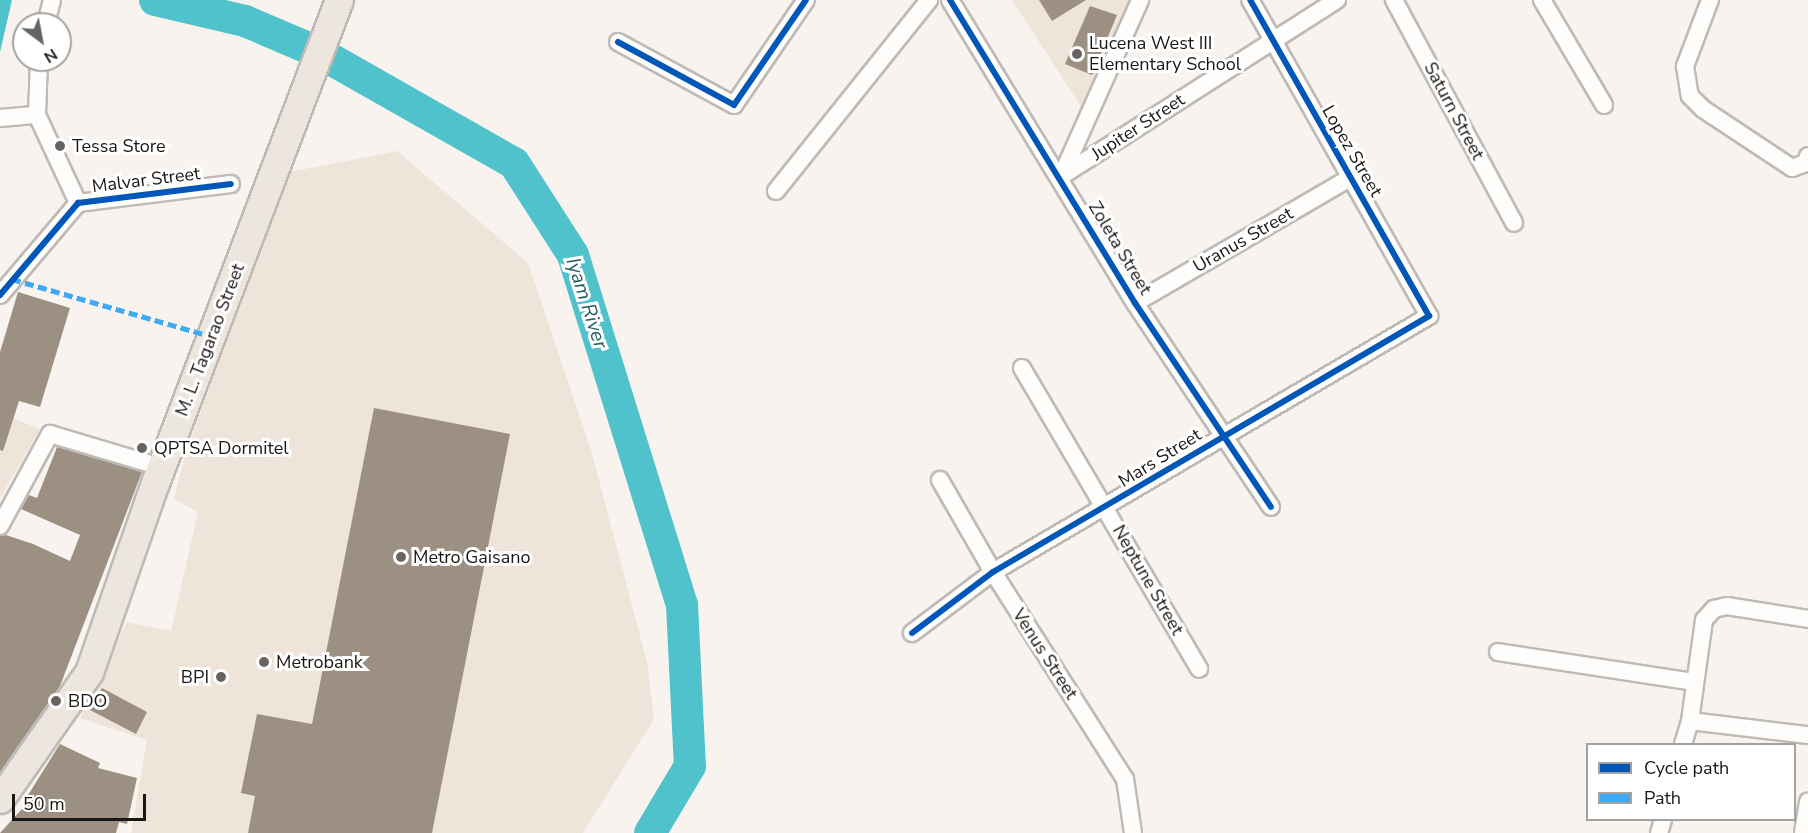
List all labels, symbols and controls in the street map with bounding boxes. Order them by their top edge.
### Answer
north arrow [12,12,72,72]
place label: Lucena West III Elementary School [1089,33,1241,76]
text: N [40,43,61,68]
marker: Lucena West III Elementary School [1070,47,1084,61]
street label: Saturn Street [1419,59,1489,163]
street label: Jupiter Street [1087,89,1189,165]
street label: Lopez Street [1317,102,1387,200]
place label: Tessa Store [72,135,166,157]
marker: Tessa Store [53,139,67,153]
street label: Malvar Street [91,163,201,197]
street label: Zoleta Street [1084,198,1156,298]
street label: Uranus Street [1189,203,1297,277]
water label: Iyam River [561,255,613,351]
street label: M. L. Tagarao Street [171,261,249,419]
street label: Mars Street [1115,424,1205,492]
place label: QPTSA Dormitel [154,437,289,459]
marker: QPTSA Dormitel [135,441,149,455]
street label: Neptune Street [1108,521,1188,639]
place label: Metro Gaisano [413,546,530,568]
marker: Metro Gaisano [394,550,408,564]
street label: Venus Street [1008,605,1082,703]
place label: Metrobank [276,651,363,673]
marker: Metrobank [257,655,271,669]
place label: BPI [181,666,209,688]
marker: BPI [214,670,228,684]
place label: BDO [68,690,107,712]
marker: BDO [49,694,63,708]
legend [1586,743,1796,821]
text: Cycle path [1644,756,1729,780]
scale bar [15,782,148,820]
text: Path [1644,786,1681,810]
text: 50 m [23,792,65,816]

